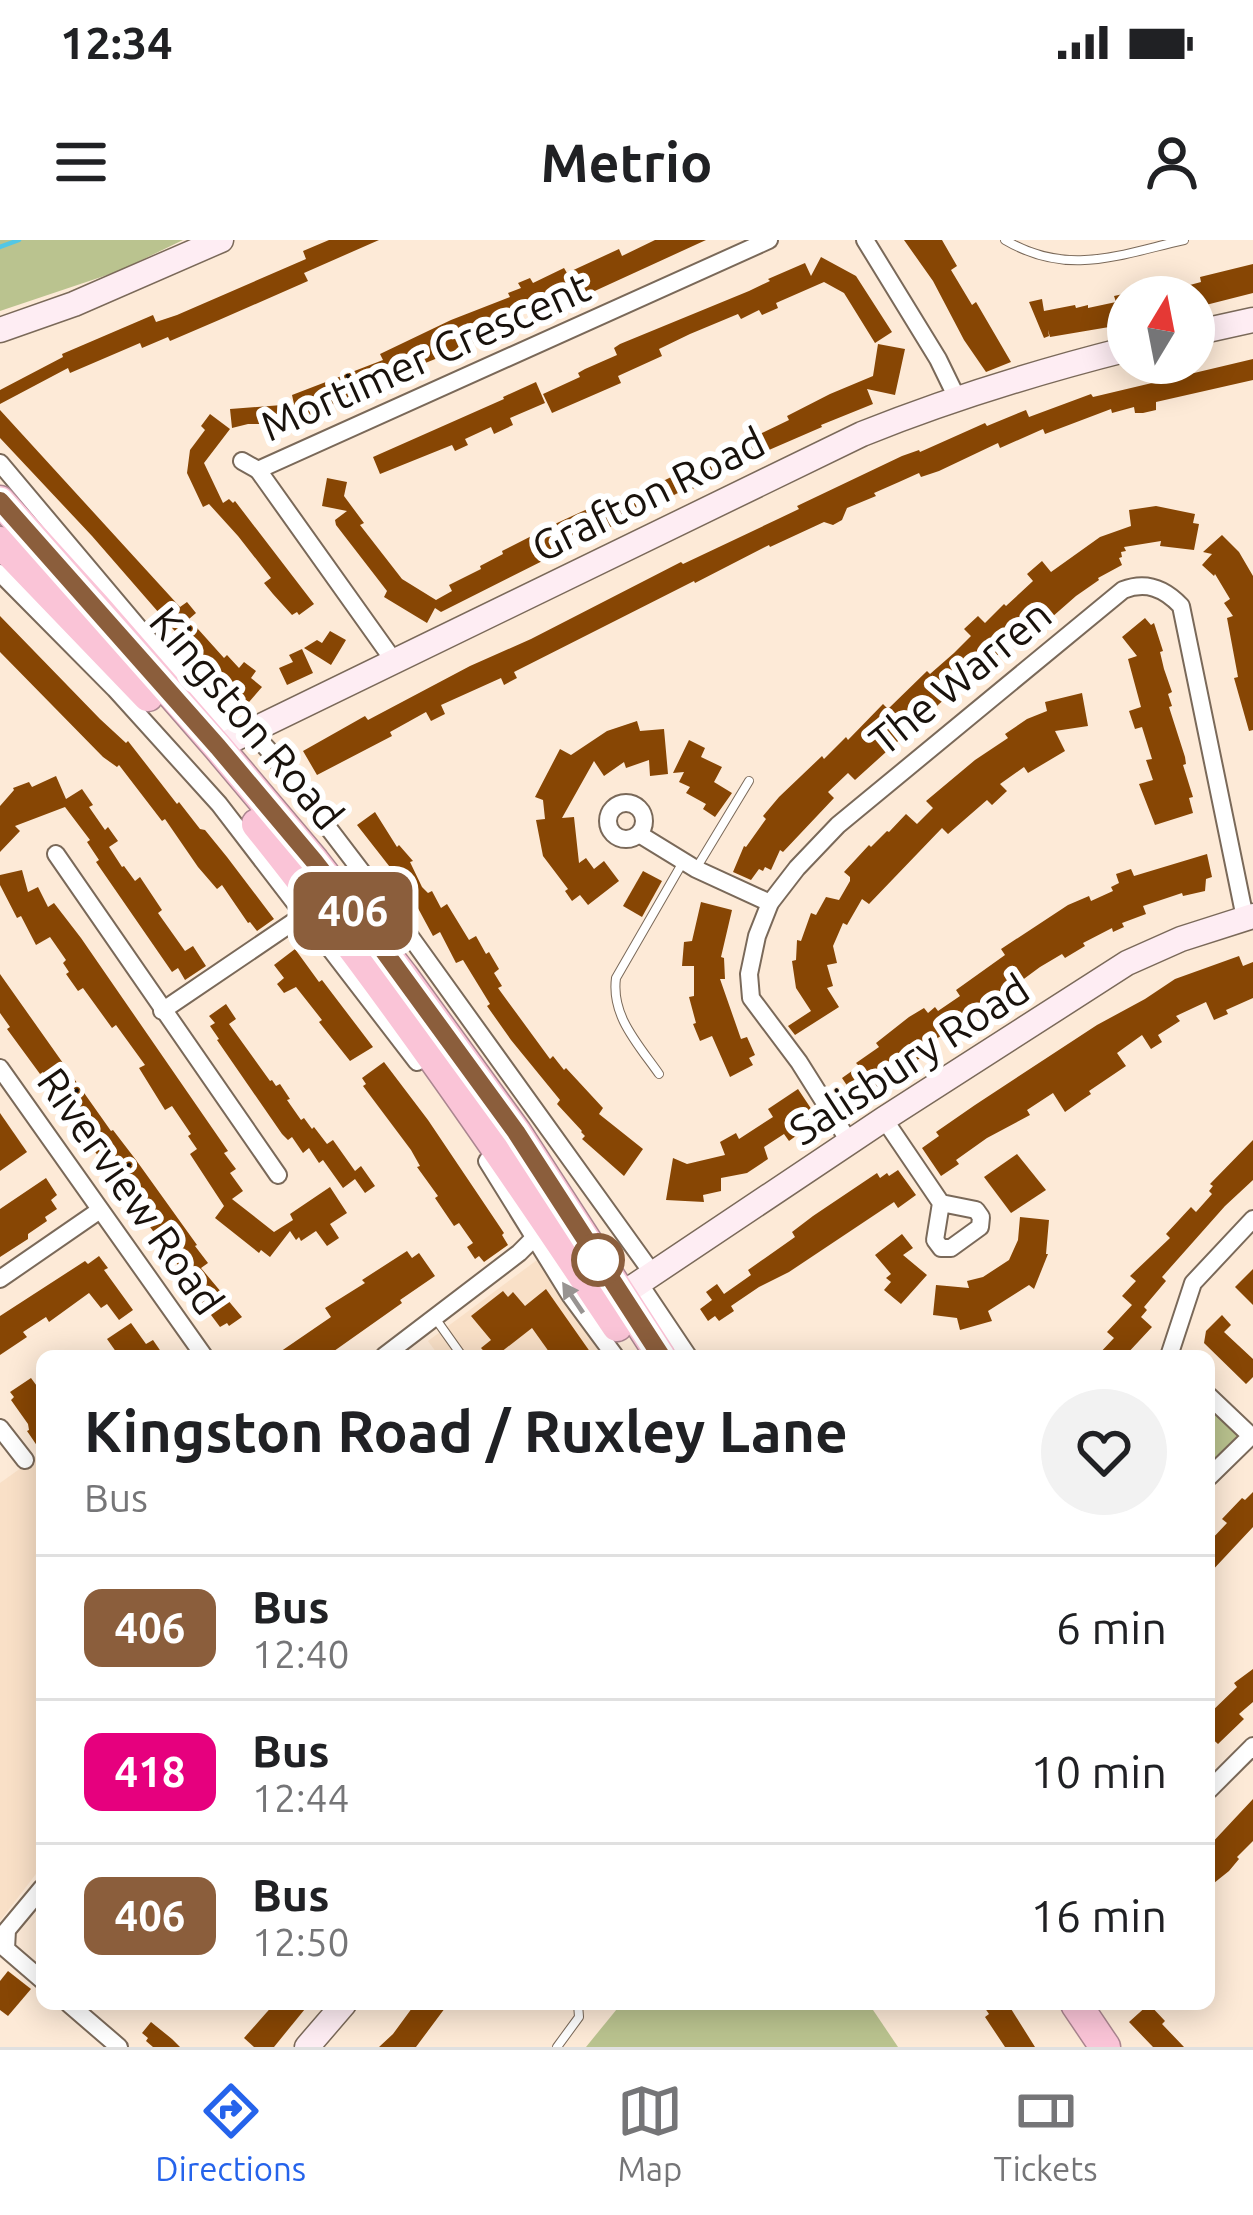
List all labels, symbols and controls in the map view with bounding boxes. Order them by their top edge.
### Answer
text: 12:34 [60,17,173,68]
icon: menu [48,129,114,195]
icon: person [1139,129,1205,195]
text: Metrio [540,132,713,192]
street label: Mortimer Crescent [253,262,597,450]
north arrow [1107,276,1215,384]
map controls [1107,276,1215,384]
street label: Grafton Road [524,417,772,571]
street label: The Warren [860,590,1060,764]
street label: Kingston Road [141,598,353,838]
line badge: 406 [284,872,422,950]
text: 406 [317,887,389,934]
street label: Salisbury Road [781,964,1037,1154]
street label: Riverview Road [29,1059,233,1323]
unlabelled marker [573,1235,623,1285]
one-way arrow [562,1281,584,1314]
button: heart [1041,1389,1167,1515]
text: Kingston Road / Ruxley Lane [84,1399,848,1463]
text: Bus [84,1476,148,1519]
text: Bus [252,1581,329,1632]
text: 6 min [1056,1602,1167,1653]
text: 406 [114,1604,186,1651]
text: 12:40 [252,1632,350,1675]
text: Bus [252,1725,329,1776]
text: 10 min [1030,1746,1167,1797]
text: 418 [114,1748,186,1795]
text: 12:44 [252,1776,350,1819]
text: Bus [252,1869,329,1920]
text: 16 min [1030,1890,1167,1941]
text: 406 [114,1892,186,1939]
text: 12:50 [252,1920,350,1963]
tab: Directions [155,2078,306,2187]
tab: Map [617,2078,683,2187]
tab: Tickets [994,2078,1098,2187]

